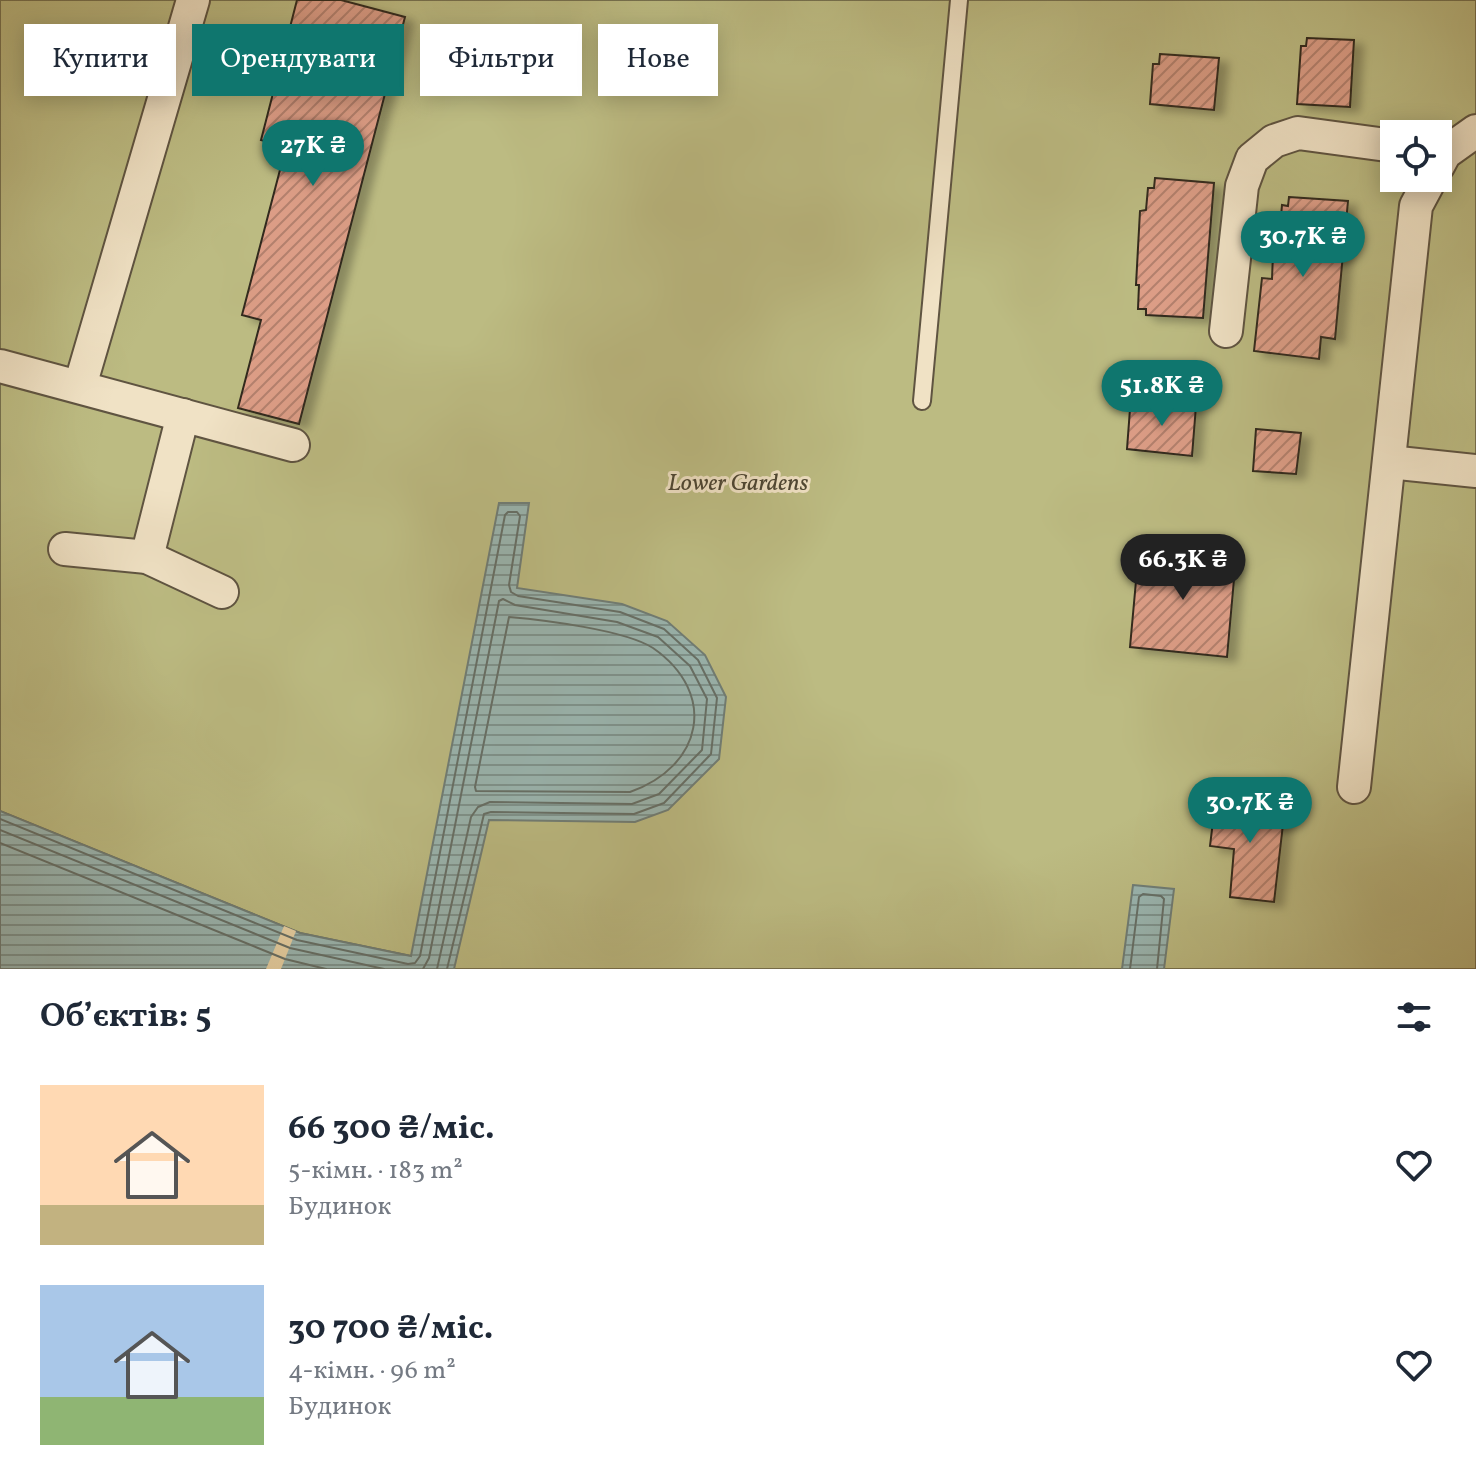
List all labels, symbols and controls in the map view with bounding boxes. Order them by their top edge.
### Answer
chip: Купити [24,24,176,96]
chip: Орендувати [192,24,404,96]
chip: Фільтри [420,24,582,96]
chip: Нове [598,24,718,96]
pin: 27K ₴ [257,120,369,188]
map controls [1380,120,1452,192]
button: locate [1380,120,1452,192]
text: 27K ₴ [280,128,346,164]
pin: 30.7K ₴ [1229,211,1377,279]
text: 30.7K ₴ [1259,219,1347,255]
pin: 51.8K ₴ [1088,360,1236,428]
text: 51.8K ₴ [1120,368,1204,404]
park label: Lower Gardens [668,467,809,501]
pin: 66.3K ₴ [1109,534,1257,602]
text: 66.3K ₴ [1138,542,1228,578]
pin: 30.7K ₴ [1176,777,1324,845]
text: 30.7K ₴ [1206,785,1294,821]
text: Об’єктів: 5 [40,994,212,1041]
icon: filters [1392,995,1436,1039]
text: 66 300 ₴/міс. [288,1106,495,1153]
icon: home [104,1117,200,1213]
icon: heart [1392,1143,1436,1187]
text: 5-кімн. · 183 m² [288,1153,463,1189]
text: Будинок [288,1189,391,1225]
text: 30 700 ₴/міс. [288,1306,493,1353]
icon: home [104,1317,200,1413]
icon: heart [1392,1343,1436,1387]
text: 4-кімн. · 96 m² [288,1353,456,1389]
text: Будинок [288,1389,391,1425]

